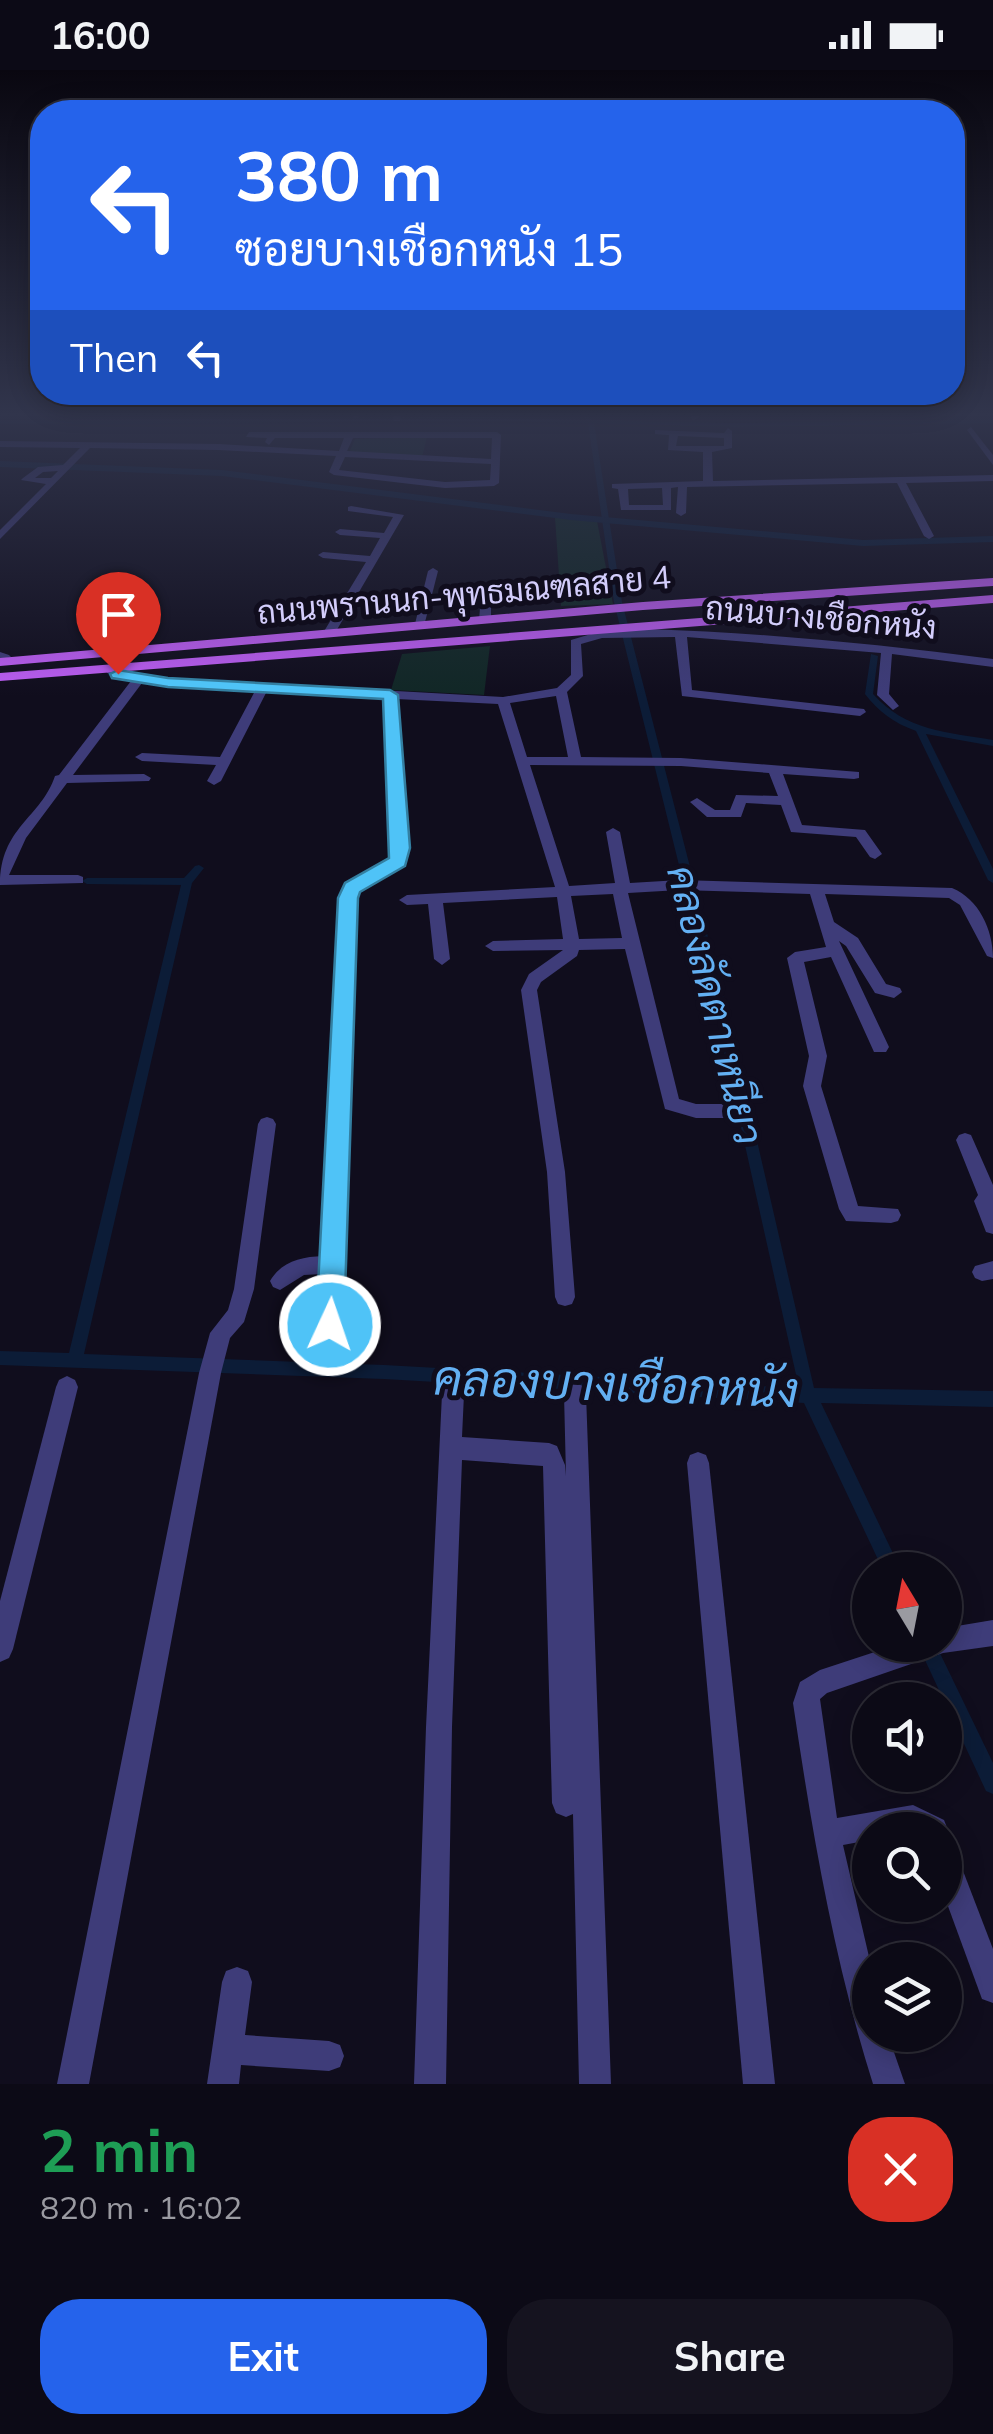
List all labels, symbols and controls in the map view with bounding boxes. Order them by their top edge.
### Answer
text: 16:00 [50,11,151,59]
text: 380 m [235,131,443,219]
icon: left [70,140,200,270]
text: ซอยบางเชือกหนัง 15 [235,221,623,277]
icon: left [178,330,233,385]
text: Then [70,334,158,382]
street label: ถนนพรานนก-พุทธมณฑลสาย 4 [255,556,673,635]
pin [76,572,161,675]
icon: arrive [91,587,146,642]
street label: ถนนบางเชือกหนัง [704,587,938,647]
water label: คลองลัดตาเหนียว [657,860,775,1150]
position arrow [278,1273,382,1377]
water label: คลองบางเชือกหนัง [432,1347,800,1419]
north arrow [852,1552,962,1662]
map controls [852,1552,962,2052]
button: sound [852,1682,962,1792]
button: search [852,1812,962,1922]
button: layers [852,1942,962,2052]
text: 2 min [40,2112,198,2187]
button: close [848,2117,953,2222]
text: 820 m · 16:02 [40,2187,242,2227]
button: Exit [40,2299,487,2414]
button: Share [507,2299,953,2414]

